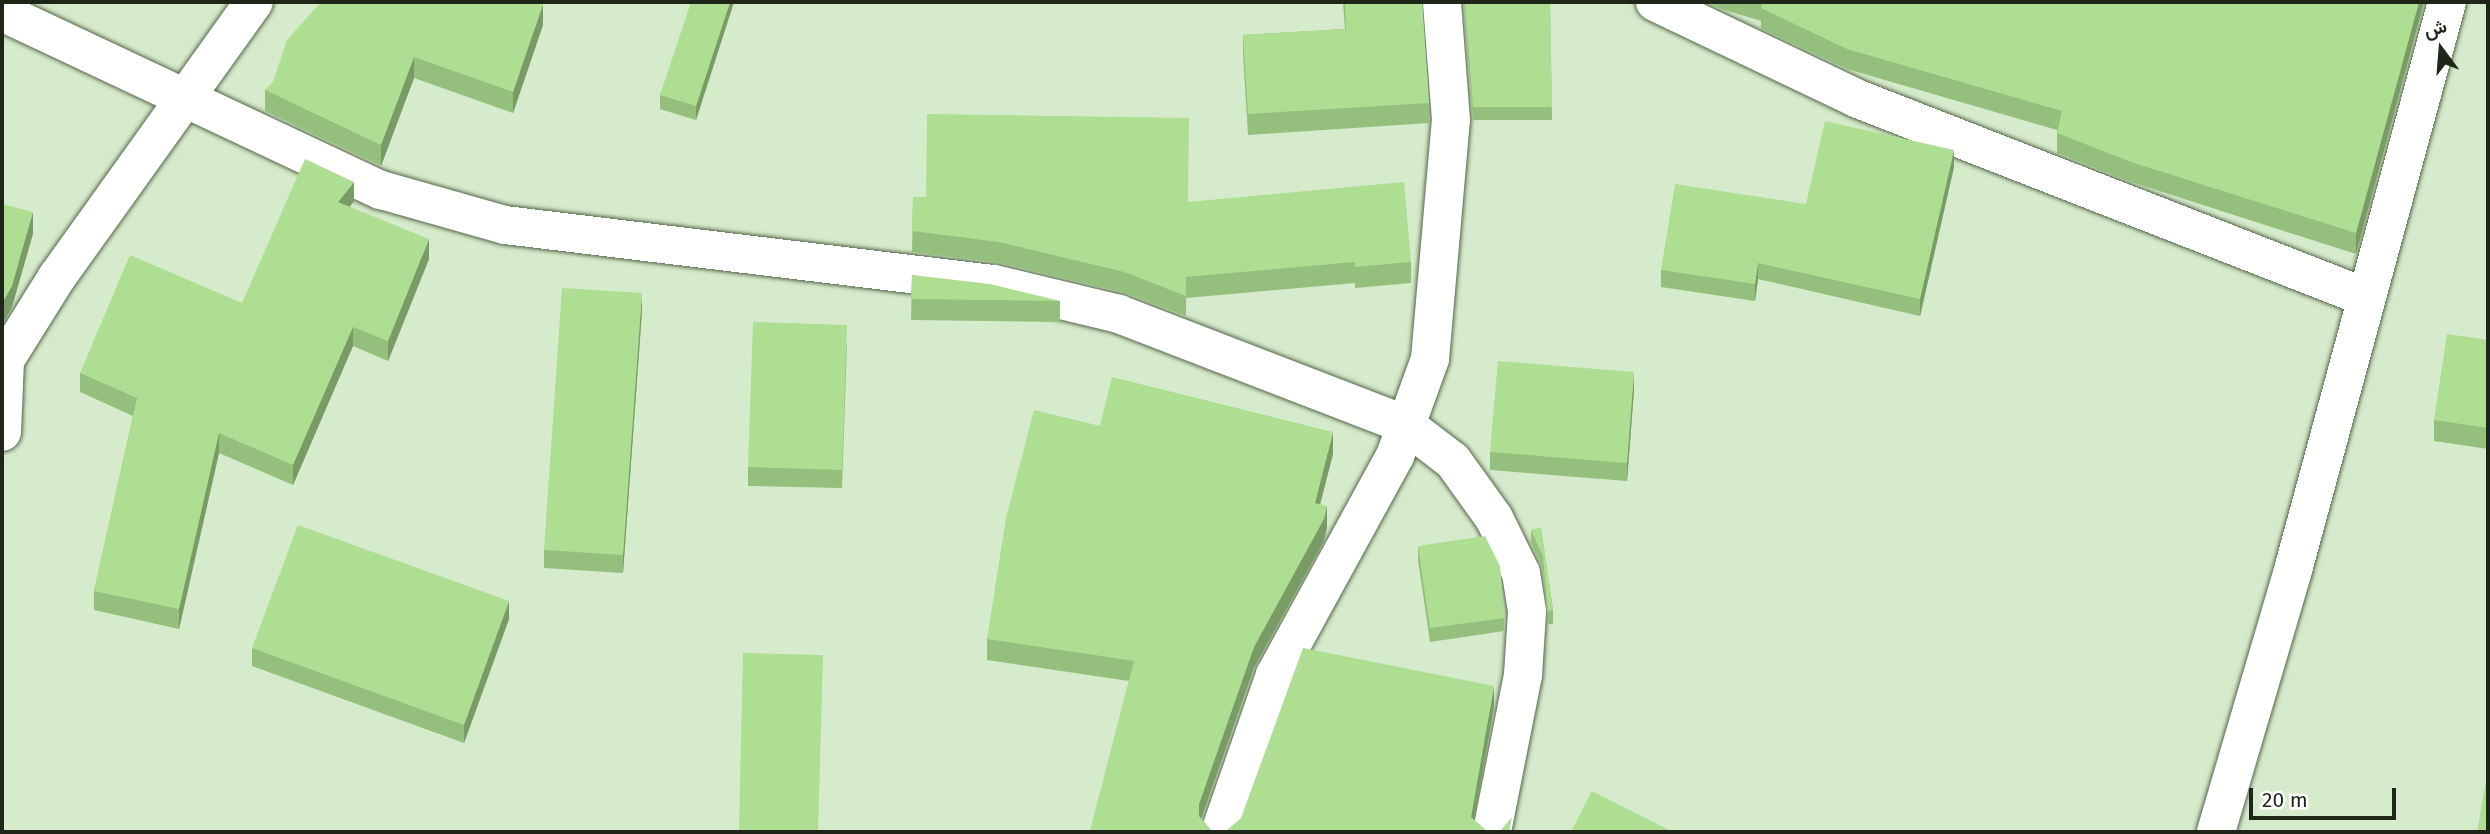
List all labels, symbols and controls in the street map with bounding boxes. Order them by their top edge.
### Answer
north arrow [2406,14,2476,84]
text: ش [2421,14,2449,43]
scale bar [2252,774,2399,818]
text: 20 m [2262,787,2308,813]

